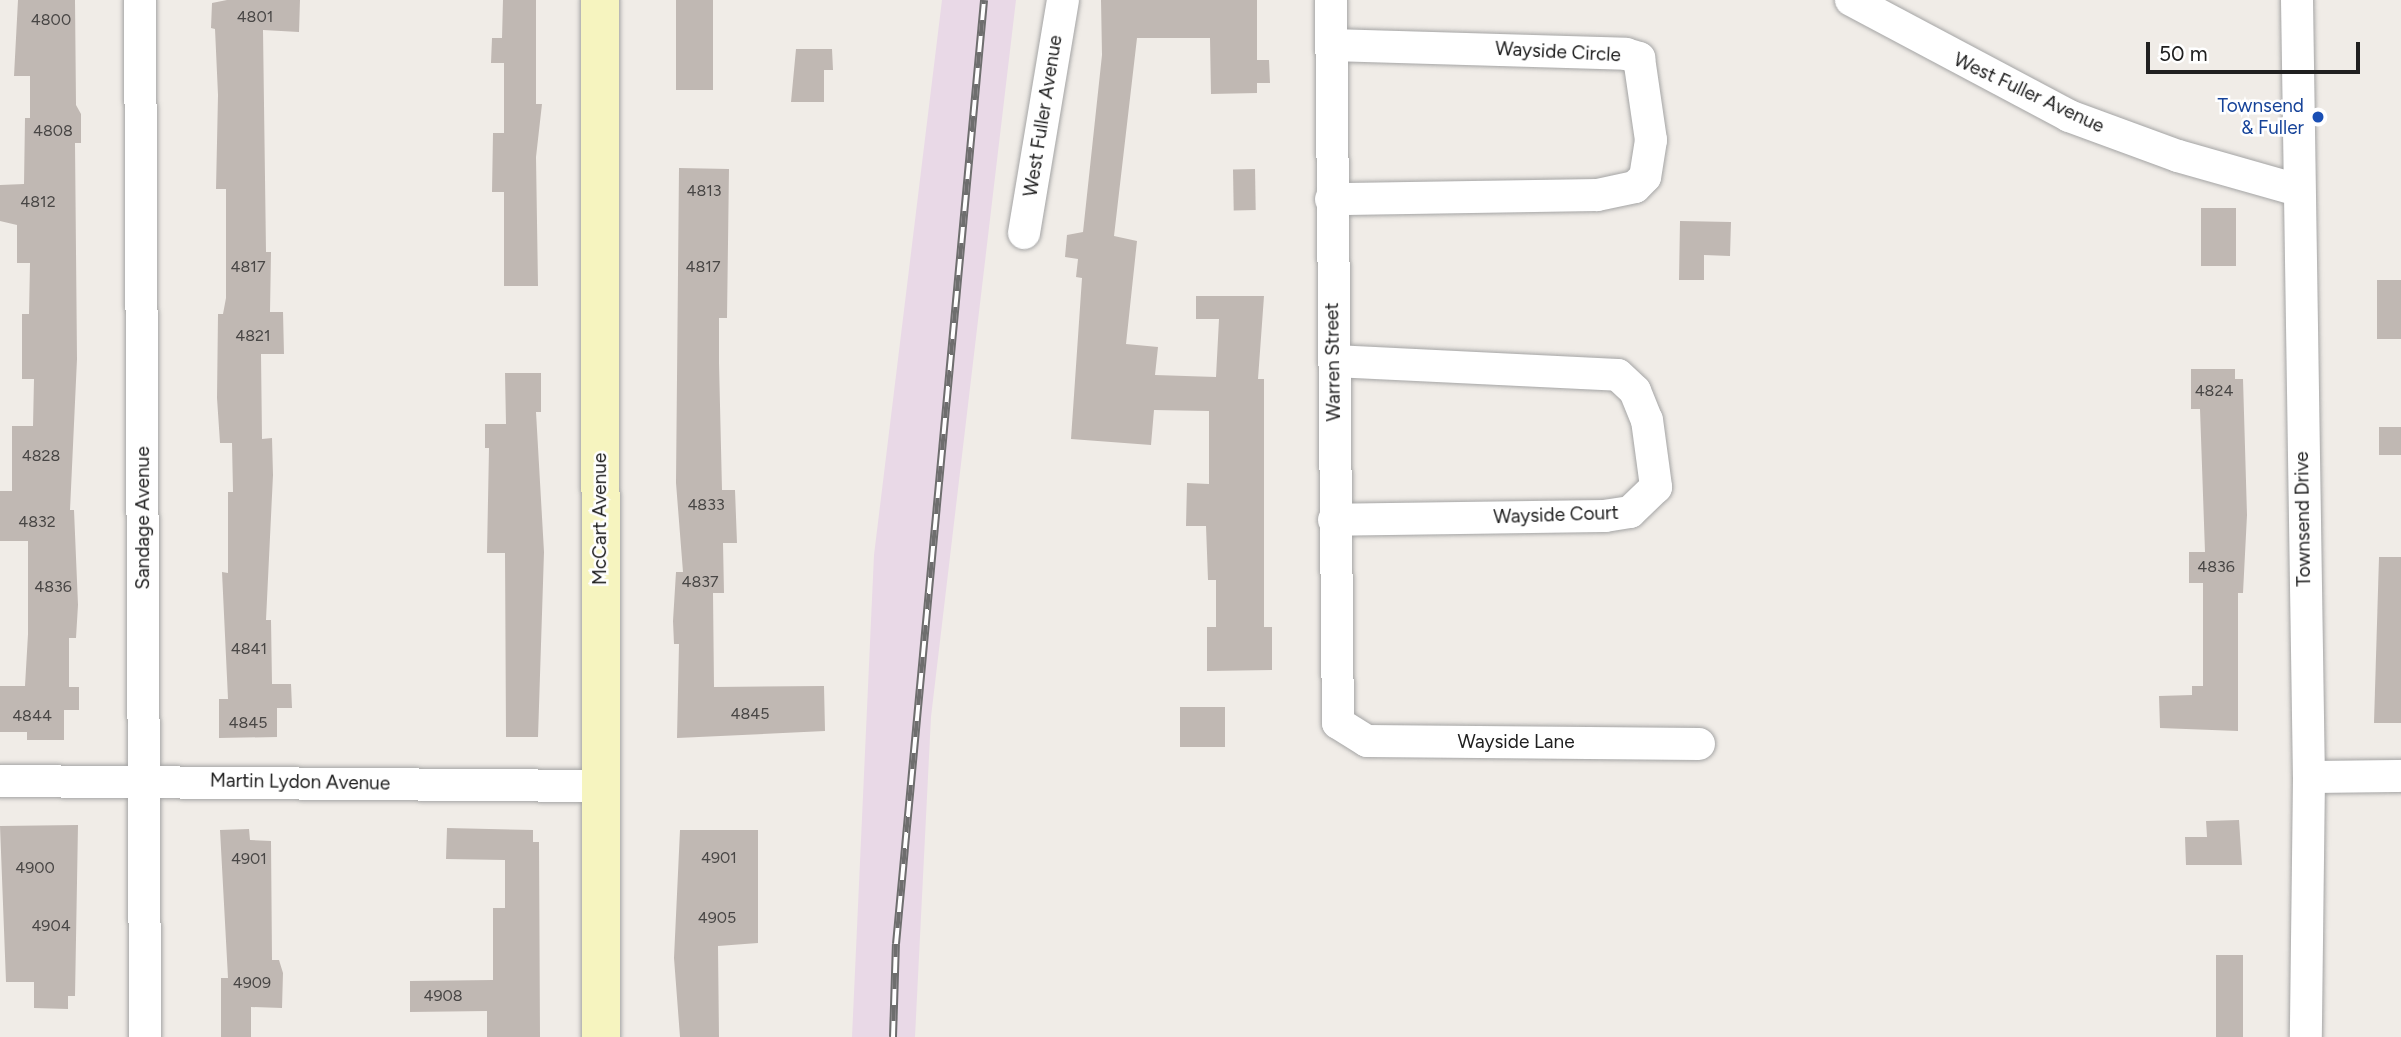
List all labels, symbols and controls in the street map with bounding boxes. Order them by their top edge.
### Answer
house number: 4801 [237,7,273,27]
house number: 4800 [31,10,71,30]
scale bar [2149,28,2362,72]
street label: West Fuller Avenue [1019,34,1067,198]
street label: Wayside Circle [1495,37,1621,67]
text: 50 m [2159,41,2208,66]
street label: West Fuller Avenue [1950,48,2108,138]
place label: Townsend & Fuller [2217,95,2304,139]
marker: Townsend & Fuller [2310,109,2326,125]
house number: 4808 [33,121,73,141]
house number: 4813 [686,181,722,201]
house number: 4812 [20,192,56,212]
house number: 4817 [231,257,265,277]
house number: 4817 [686,257,720,277]
street label: Warren Street [1321,302,1345,422]
house number: 4821 [235,326,271,346]
house number: 4824 [2195,381,2233,401]
house number: 4828 [22,446,60,466]
street label: Sandage Avenue [132,446,154,590]
street label: Townsend Drive [2290,451,2316,587]
street label: McCart Avenue [589,453,611,585]
house number: 4833 [687,495,725,515]
street label: Wayside Court [1493,501,1619,529]
house number: 4832 [18,512,56,532]
house number: 4836 [2197,557,2235,577]
house number: 4837 [681,572,719,592]
house number: 4836 [34,577,72,597]
house number: 4841 [231,639,267,659]
house number: 4845 [731,704,769,724]
house number: 4844 [12,706,52,726]
house number: 4845 [229,713,267,733]
street label: Wayside Lane [1457,731,1575,753]
street label: Martin Lydon Avenue [210,769,390,795]
house number: 4901 [701,848,737,868]
house number: 4901 [231,849,267,869]
house number: 4900 [15,858,55,878]
house number: 4905 [698,908,736,928]
house number: 4904 [31,916,71,936]
house number: 4909 [233,973,271,993]
house number: 4908 [423,986,463,1006]

